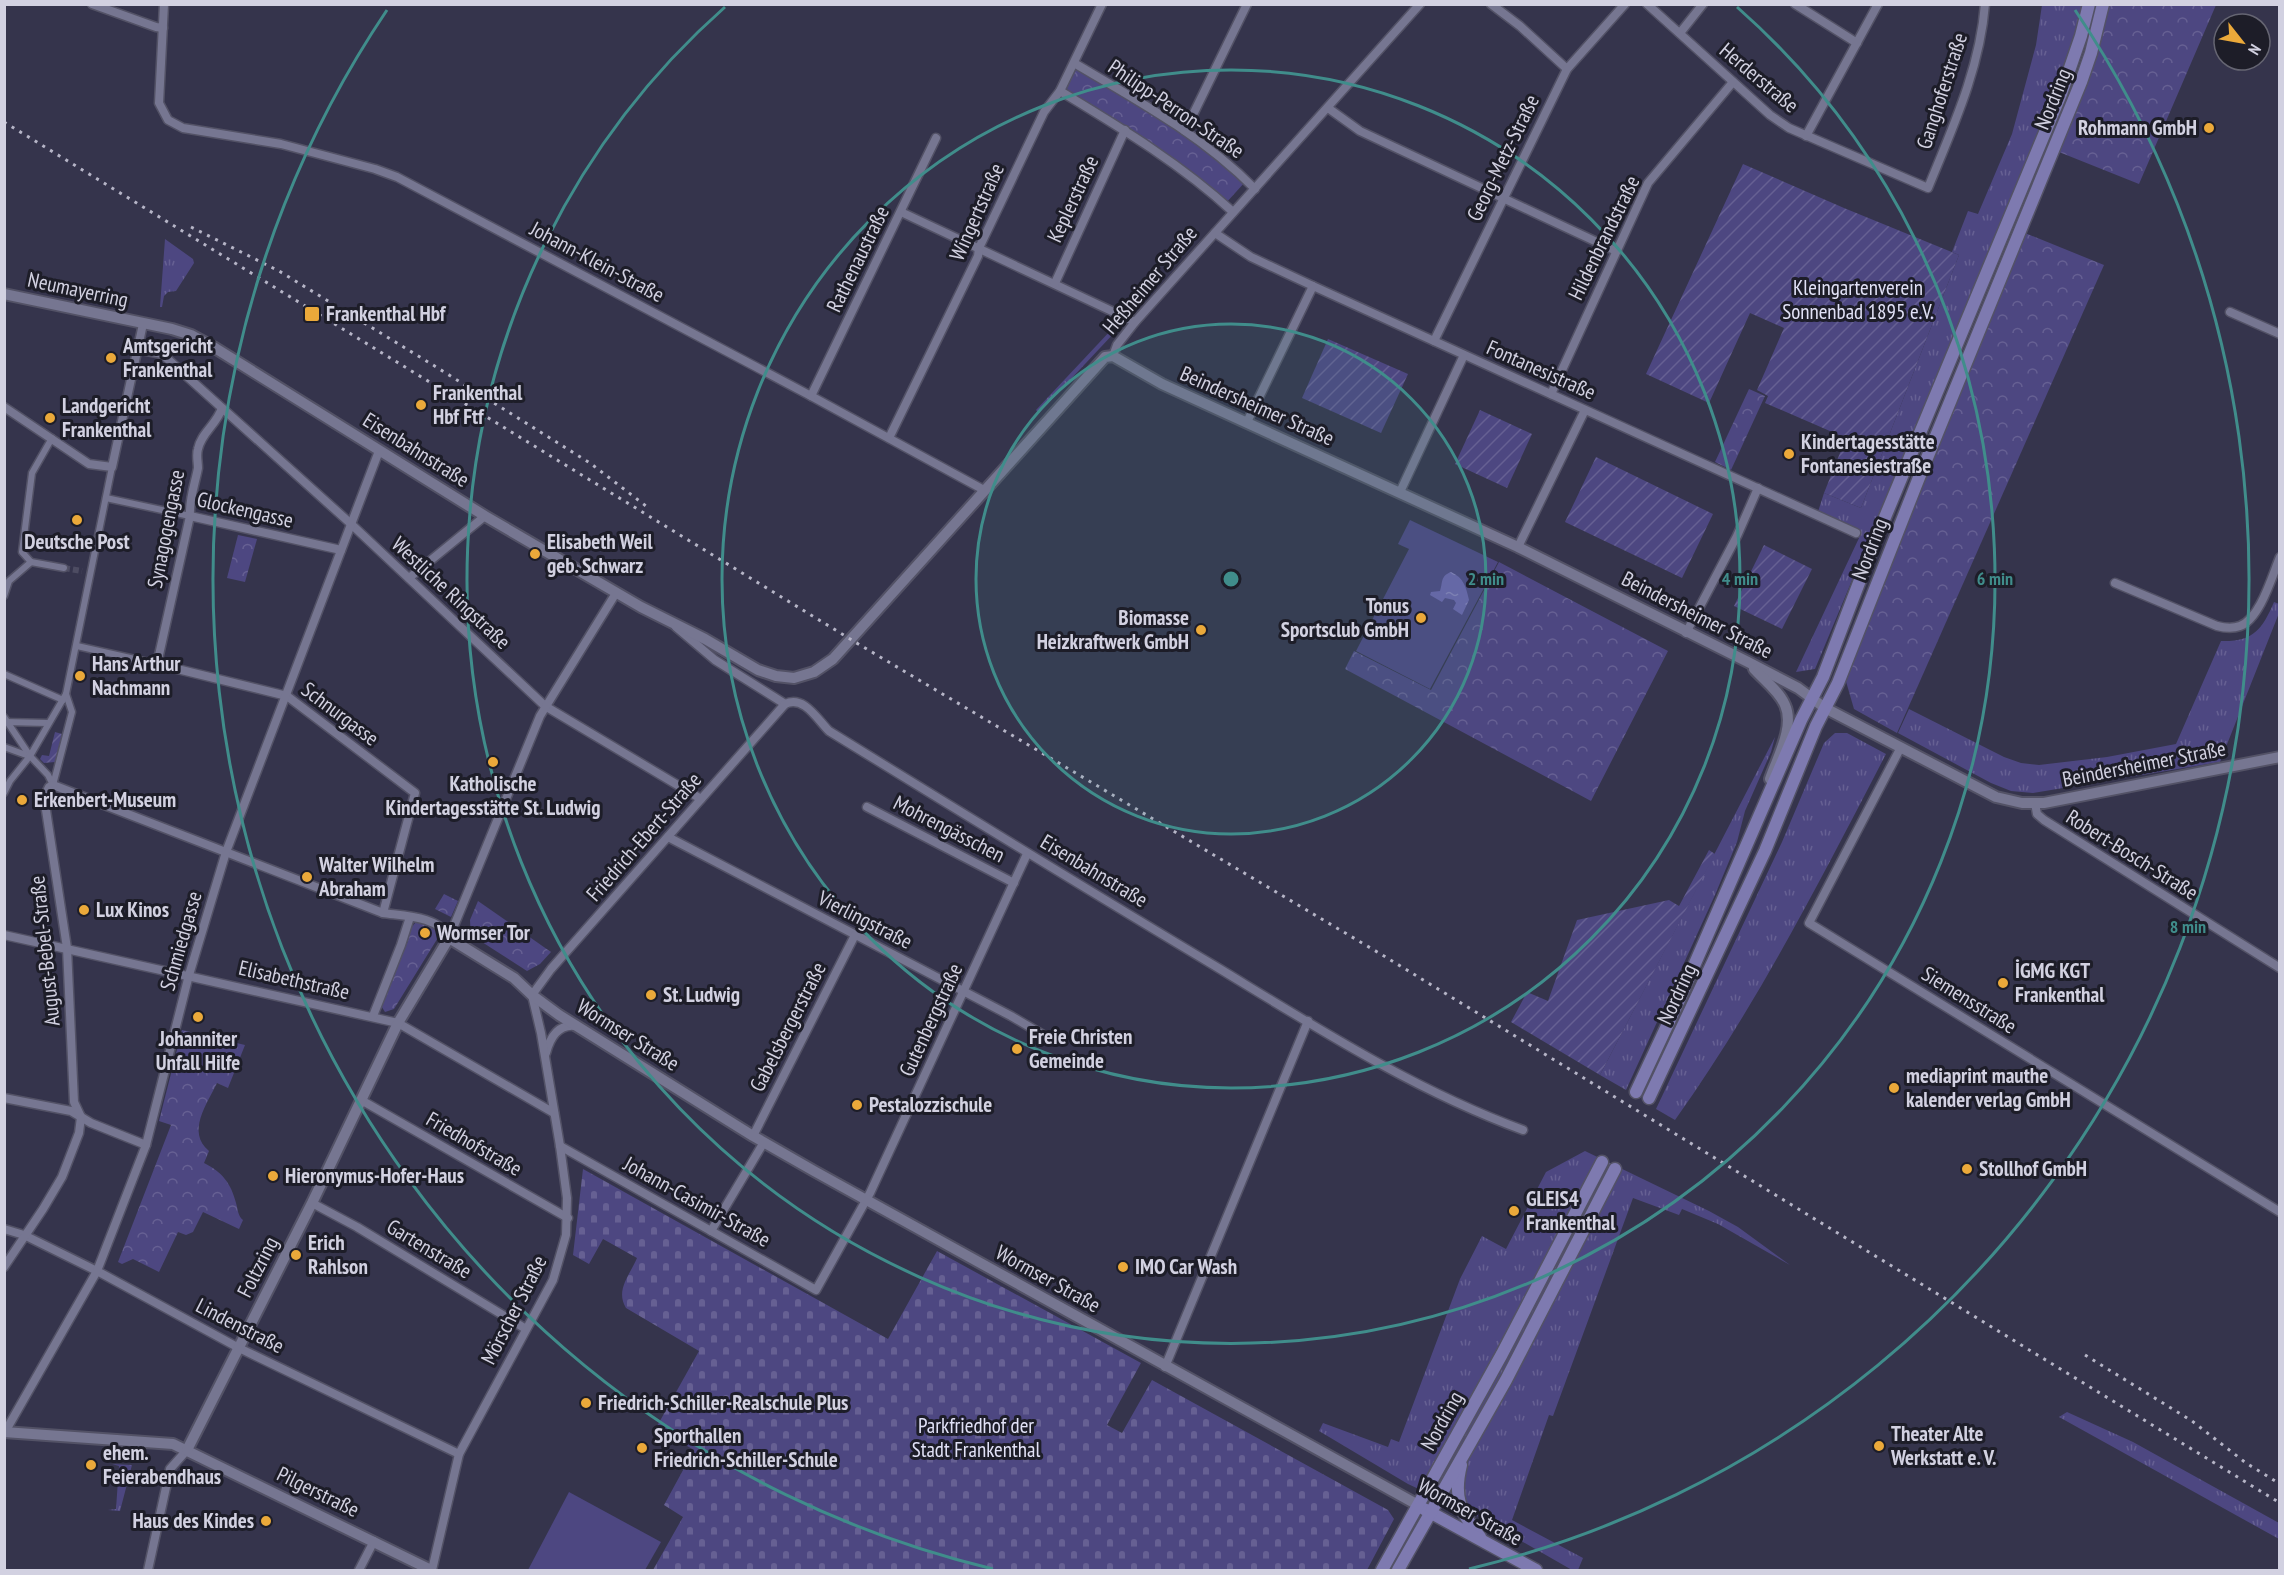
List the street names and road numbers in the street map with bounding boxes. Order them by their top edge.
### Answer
street label: Ganghoferstraße [1910,29,1973,152]
street label: Herderstraße [1714,37,1804,119]
street label: Philipp-Perron-Straße [1103,53,1249,164]
street label: Nordring [2028,64,2077,133]
street label: Georg-Metz-Straße [1460,90,1545,225]
street label: Keplerstraße [1041,151,1104,246]
street label: Wingertstraße [943,159,1010,265]
street label: Hildenbrandstraße [1562,171,1645,304]
street label: Rathenaustraße [820,201,895,316]
street label: Johann-Klein-Straße [525,214,669,308]
street label: Heßheimer Straße [1097,220,1203,339]
street label: Neumayerring [25,266,131,313]
street label: Fontanesistraße [1482,333,1600,406]
street label: Beindersheimer Straße [1176,359,1338,452]
street label: Eisenbahnstraße [358,406,475,493]
street label: Synagogengasse [141,467,190,590]
street label: Glockengasse [194,485,296,534]
street label: Nordring [1845,514,1894,583]
street label: Westliche Ringstraße [386,531,517,655]
street label: Beindersheimer Straße [1617,565,1777,664]
street label: Schnurgasse [296,676,384,752]
street label: Beindersheimer Straße [2060,734,2228,793]
street label: Friedrich-Ebert-Straße [580,767,707,907]
street label: Mohrengässchen [889,789,1010,868]
street label: Robert-Bosch-Straße [2061,803,2203,906]
street label: Eisenbahnstraße [1036,828,1153,913]
street label: August-Bebel-Straße [23,875,66,1028]
street label: Vierlingstraße [813,884,917,955]
street label: Schmiedgasse [153,888,208,994]
street label: Elisabethstraße [236,954,352,1005]
street label: Gabelsbergerstraße [743,958,832,1096]
street label: Gutenbergstraße [893,959,968,1081]
street label: Nordring [1651,959,1702,1028]
street label: Siemensstraße [1917,960,2022,1039]
street label: Wormser Straße [572,992,684,1077]
street label: Friedhofstraße [422,1105,527,1182]
street label: Johann-Casimir-Straße [618,1150,775,1253]
street label: Gartenstraße [382,1213,477,1284]
street label: Foltzring [231,1232,284,1302]
street label: Wormser Straße [991,1239,1105,1318]
street label: Mörscher Straße [475,1251,553,1369]
street label: Lindenstraße [192,1292,289,1359]
street label: Nordring [1414,1386,1469,1455]
street label: Pilgerstraße [273,1460,364,1523]
street label: Wormser Straße [1413,1472,1527,1551]

